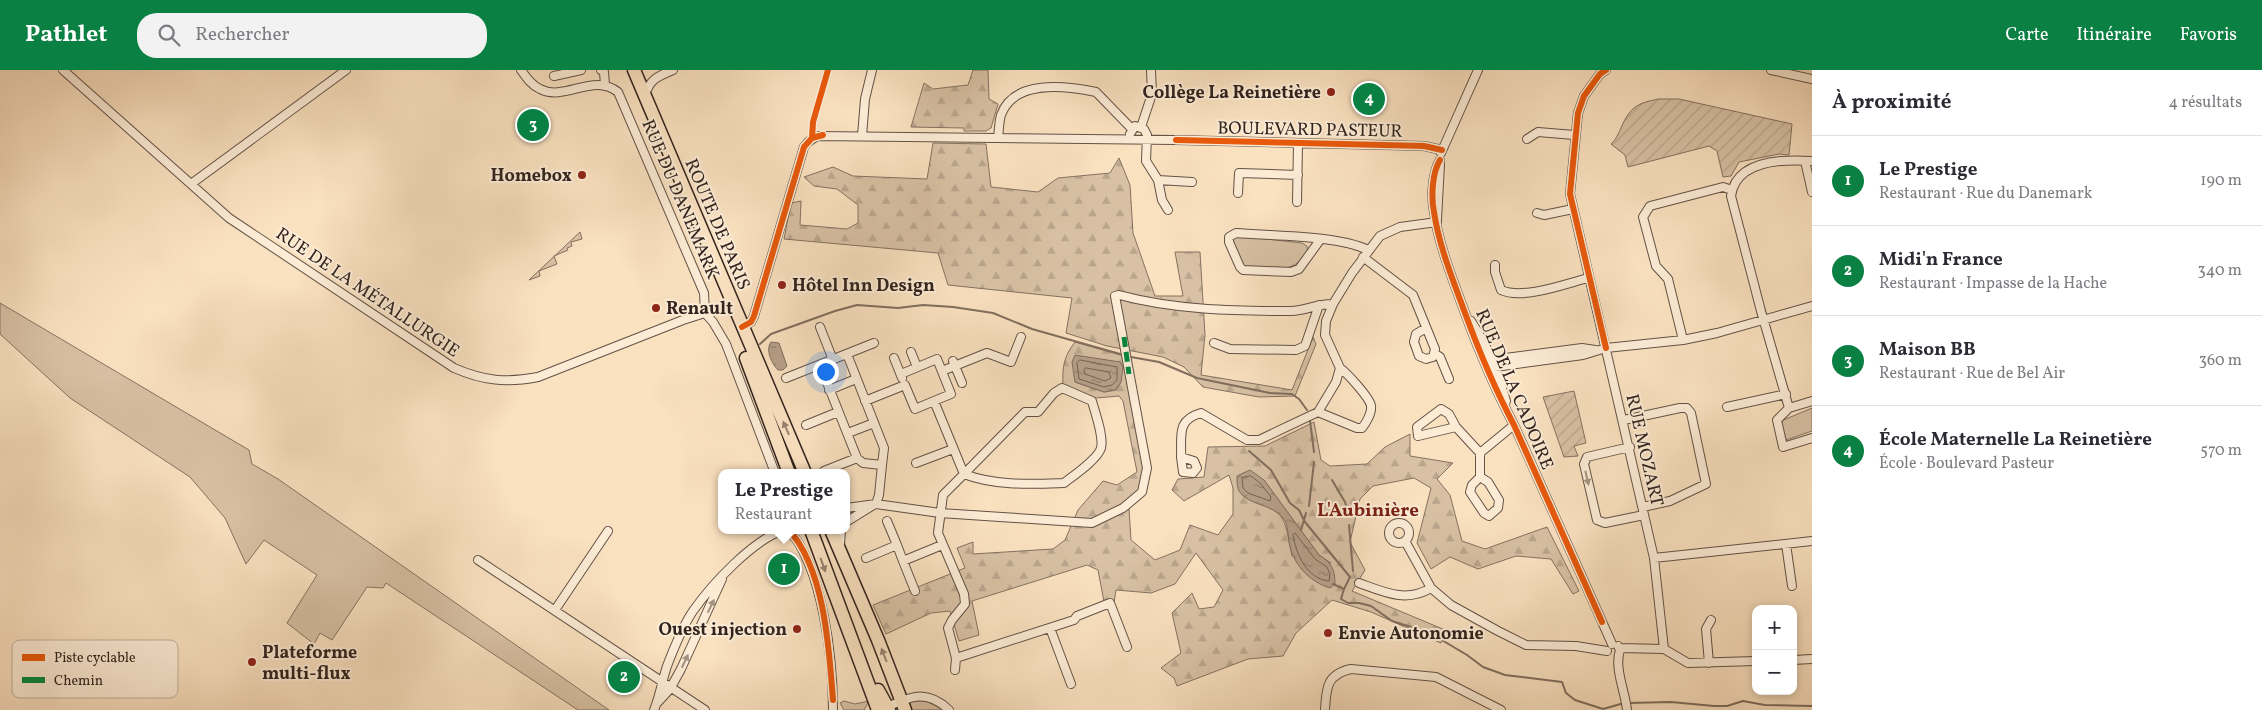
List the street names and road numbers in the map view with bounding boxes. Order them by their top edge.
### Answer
street label: RUE DU DANEMARK [635,116,725,283]
street label: BOULEVARD PASTEUR [1217,116,1403,145]
street label: ROUTE DE PARIS [678,155,756,294]
street label: RUE DE LA MÉTALLURGIE [270,222,464,364]
street label: RUE DE LA CADOIRE [1468,305,1559,474]
street label: RUE MOZART [1618,392,1669,509]

